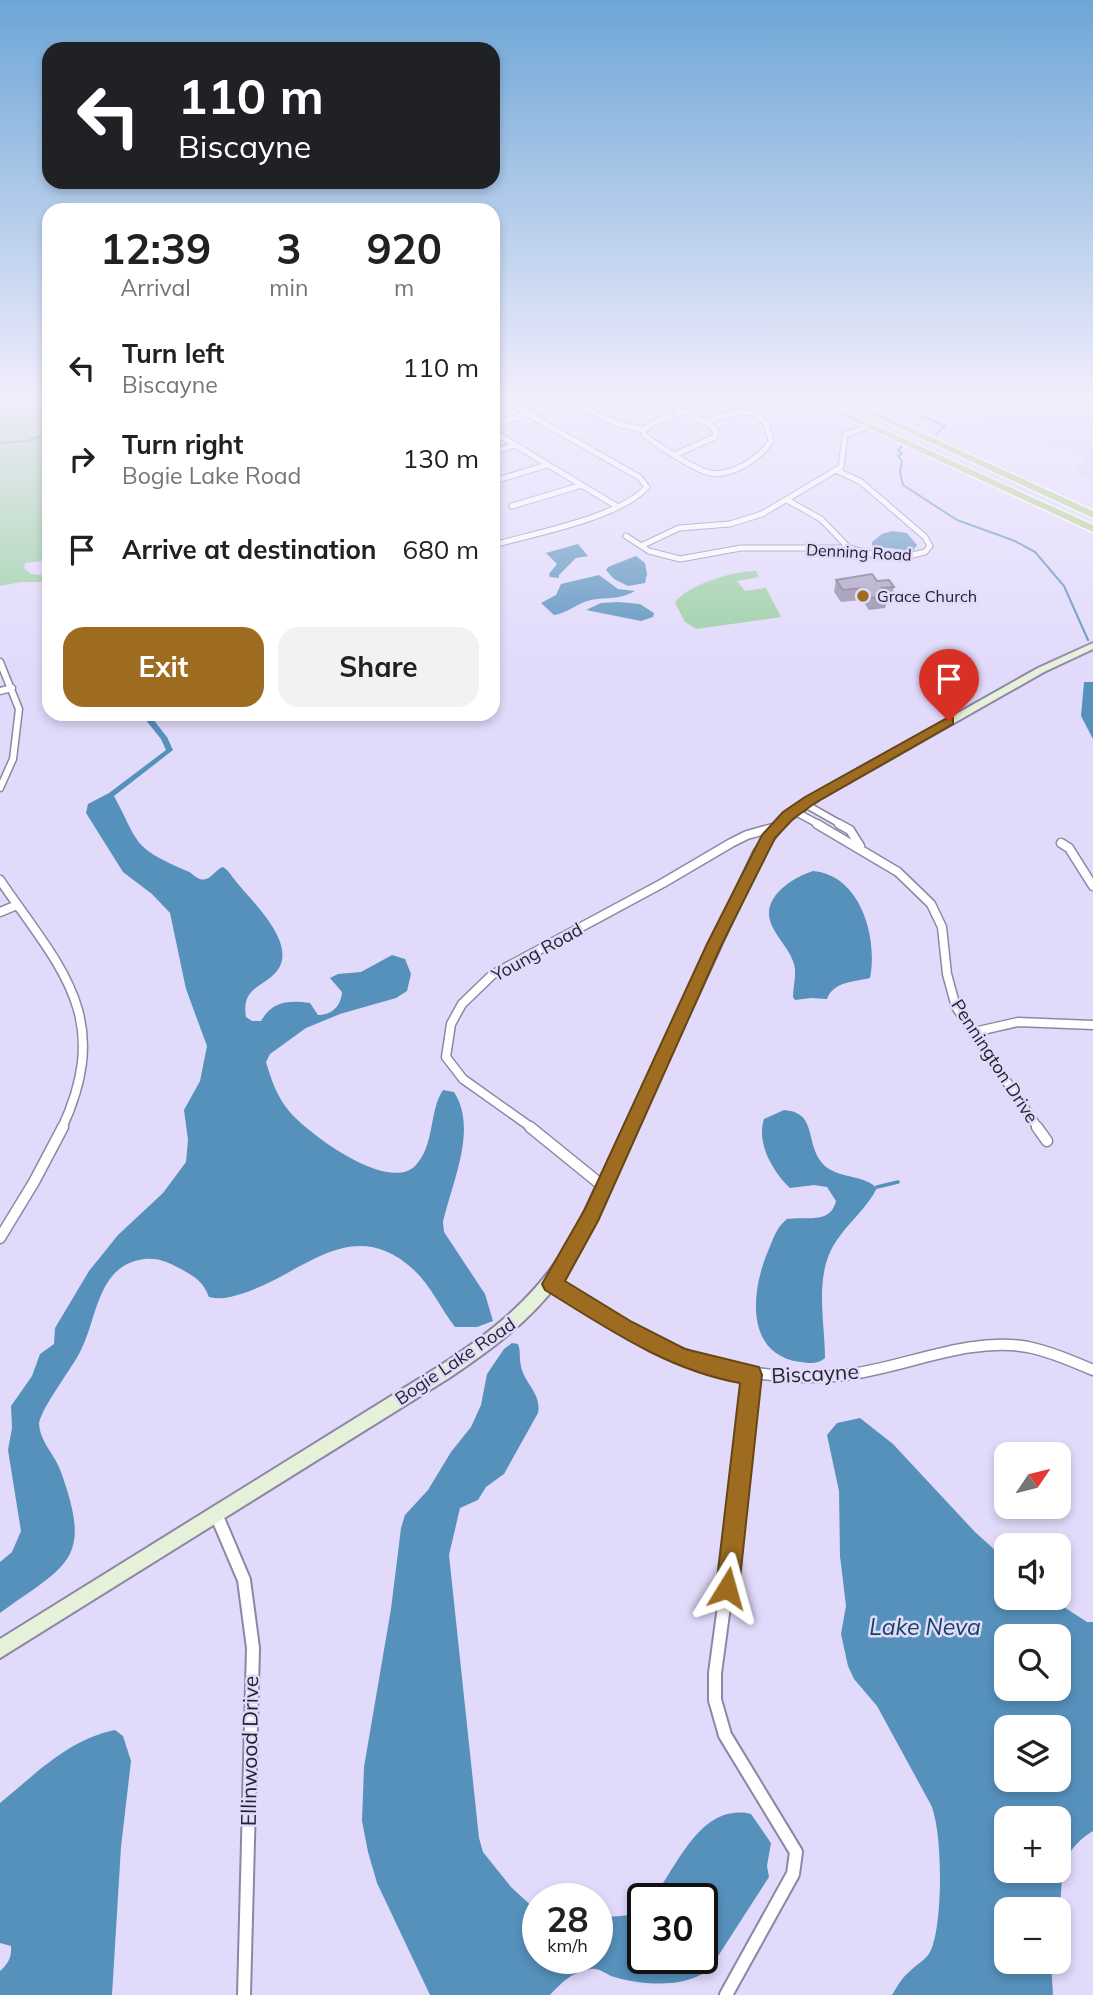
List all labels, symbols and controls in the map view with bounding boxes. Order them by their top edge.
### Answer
text: 110 m [178,65,324,126]
icon: left [63,70,154,161]
text: Biscayne [178,126,311,166]
text: 12:39 [100,222,211,275]
text: 3 [276,222,301,275]
text: 920 [366,222,442,275]
text: Arrival [120,273,191,302]
text: min [269,273,308,302]
text: m [394,273,414,302]
text: Turn left [122,337,224,370]
icon: left [63,349,101,387]
text: 110 m [403,351,479,384]
text: Biscayne [122,370,218,399]
text: Turn right [122,428,243,461]
icon: right [63,440,101,478]
text: 130 m [403,442,479,475]
text: Bogie Lake Road [122,461,301,490]
icon: arrive [63,531,101,569]
text: Arrive at destination [122,533,377,566]
text: 680 m [403,533,479,566]
street label: Denning Road [806,539,912,565]
place label: Grace Church [877,586,977,606]
marker: Grace Church [855,588,871,604]
button: Exit [63,627,264,707]
button: Share [278,627,479,707]
pin [919,649,979,721]
icon: arrive [930,660,968,698]
street label: Young Road [487,918,586,987]
street label: Pennington Drive [946,995,1044,1127]
street label: Bogie Lake Road [390,1312,520,1410]
street label: Biscayne [771,1358,859,1388]
north arrow [994,1442,1071,1519]
map controls [994,1442,1071,1974]
button: sound [994,1533,1071,1610]
position arrow [690,1551,764,1625]
water label: Lake Neva [869,1612,981,1641]
button: search [994,1624,1071,1701]
street label: Ellinwood Drive [235,1676,263,1826]
button: layers [994,1715,1071,1792]
button: + [994,1806,1071,1883]
speed limit sign: 30 [627,1883,718,1974]
text: 28 [546,1897,589,1941]
button: − [994,1897,1071,1974]
text: km/h [547,1934,588,1957]

